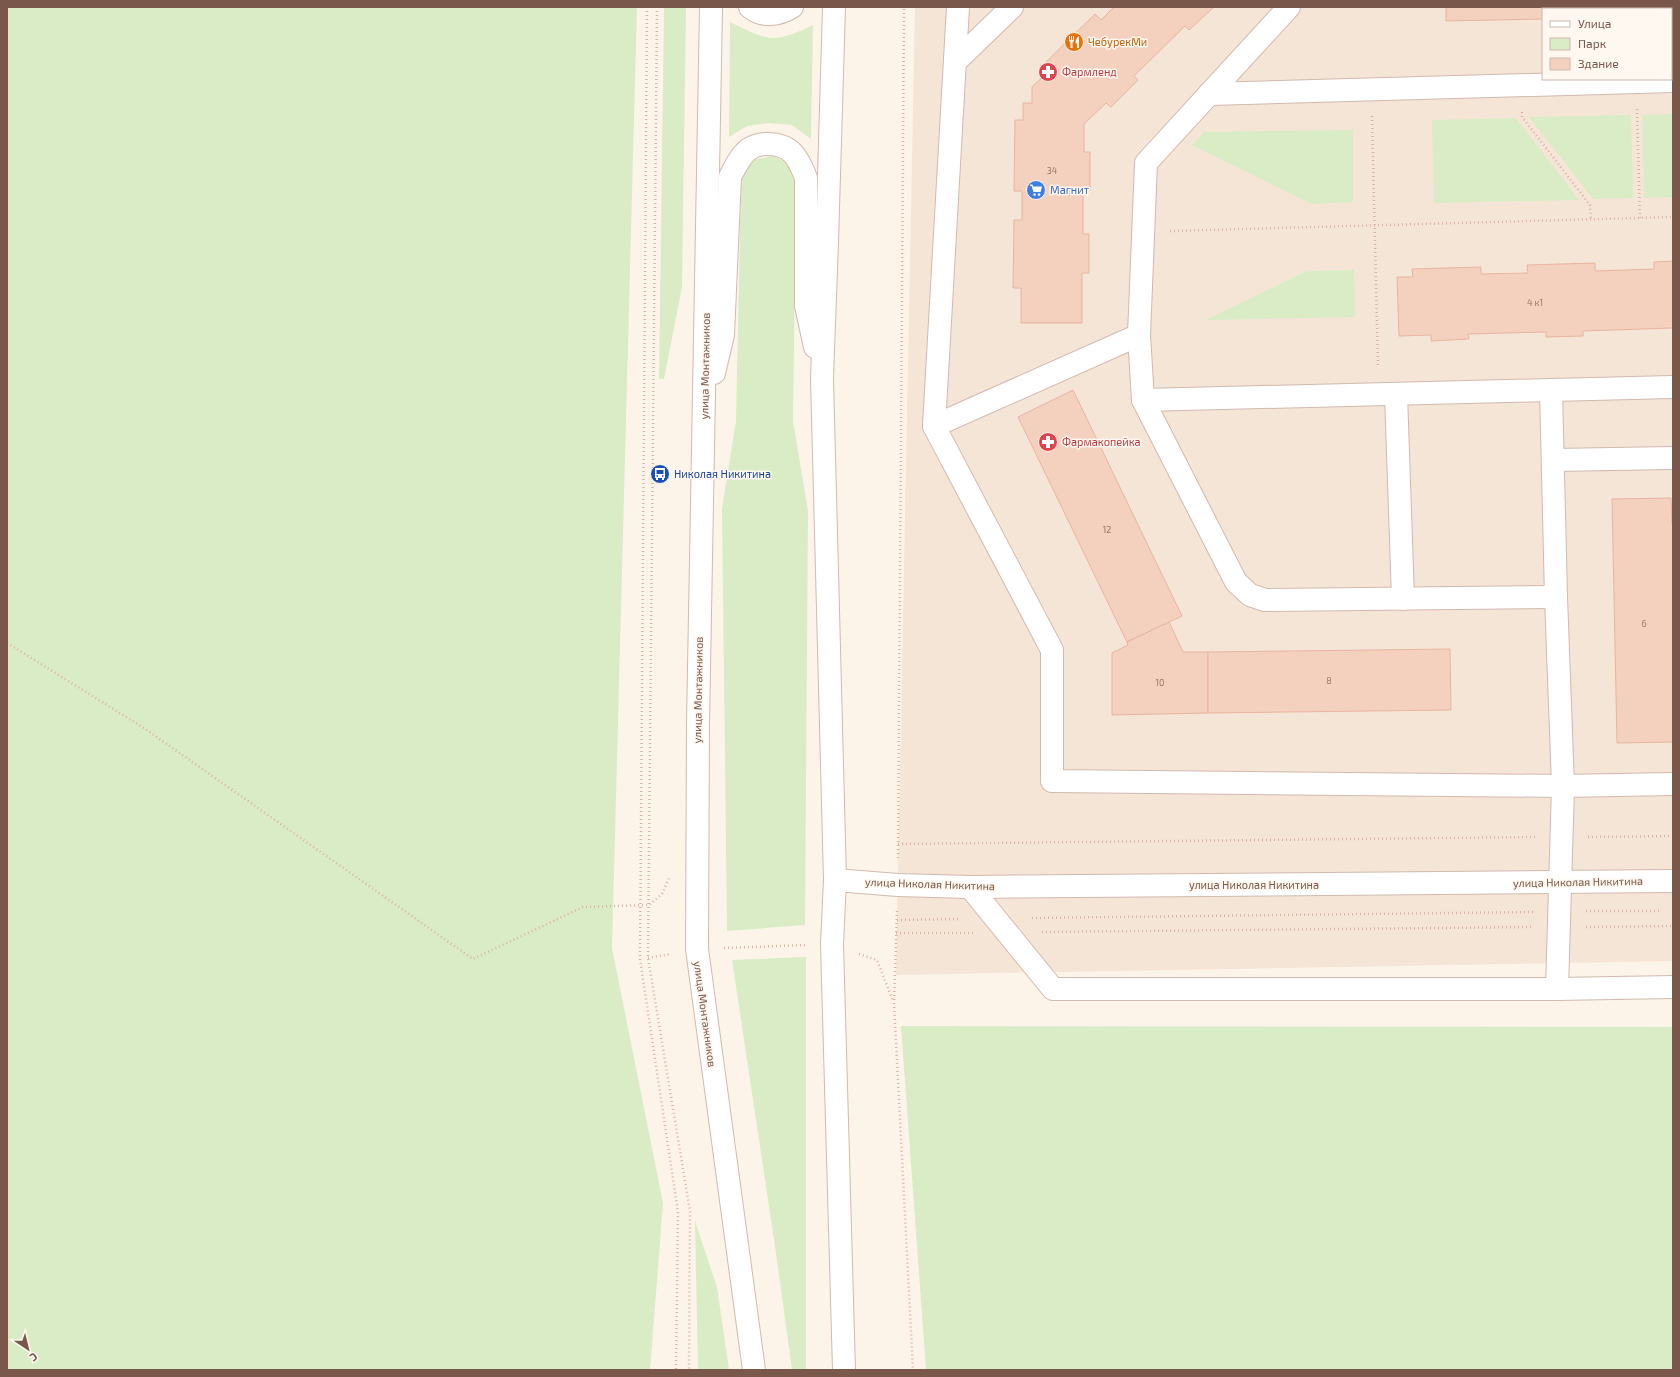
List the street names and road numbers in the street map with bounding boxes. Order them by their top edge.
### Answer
street label: улица Монтажников [697,313,713,419]
street label: улица Монтажников [690,637,706,743]
street label: улица Николая Никитина [1513,874,1643,890]
street label: улица Николая Никитина [865,875,995,893]
street label: улица Николая Никитина [1189,878,1319,892]
street label: улица Монтажников [691,960,719,1068]

